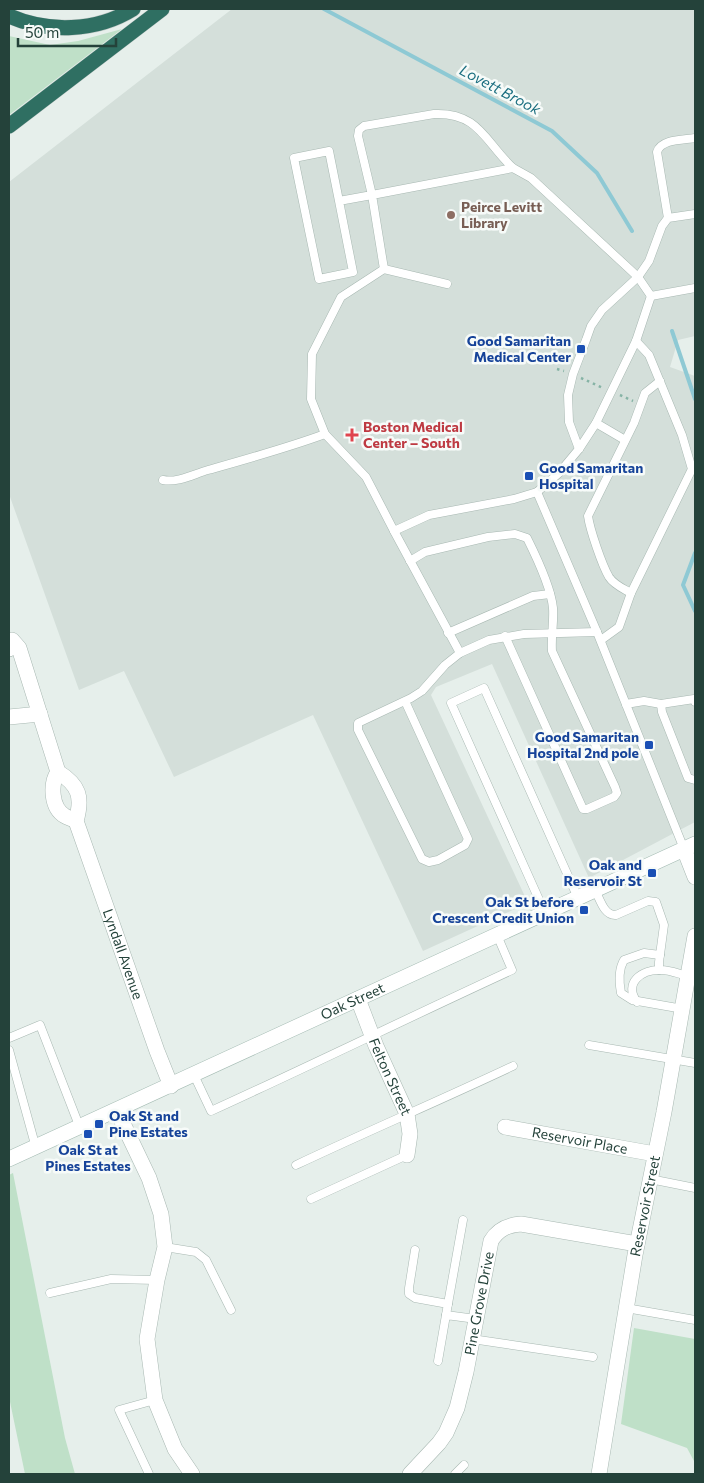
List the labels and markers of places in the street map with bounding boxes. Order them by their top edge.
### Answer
place label: Peirce Levitt Library [461,198,542,231]
marker: Peirce Levitt Library [445,209,457,221]
place label: Good Samaritan Medical Center [467,332,571,365]
marker: Good Samaritan Medical Center [575,343,587,355]
place label: Boston Medical Center – South [363,418,463,451]
marker: Boston Medical Center – South [345,428,359,442]
place label: Good Samaritan Hospital [539,459,643,492]
marker: Good Samaritan Hospital [523,470,535,482]
place label: Good Samaritan Hospital 2nd pole [527,728,639,761]
marker: Good Samaritan Hospital 2nd pole [643,739,655,751]
place label: Oak and Reservoir St [564,856,642,889]
marker: Oak and Reservoir St [646,867,658,879]
place label: Oak St before Crescent Credit Union [432,893,574,926]
marker: Oak St before Crescent Credit Union [578,904,590,916]
place label: Oak St and Pine Estates [109,1107,188,1140]
marker: Oak St and Pine Estates [93,1118,105,1130]
marker: Oak St at Pines Estates [82,1128,94,1140]
place label: Oak St at Pines Estates [45,1141,131,1174]

